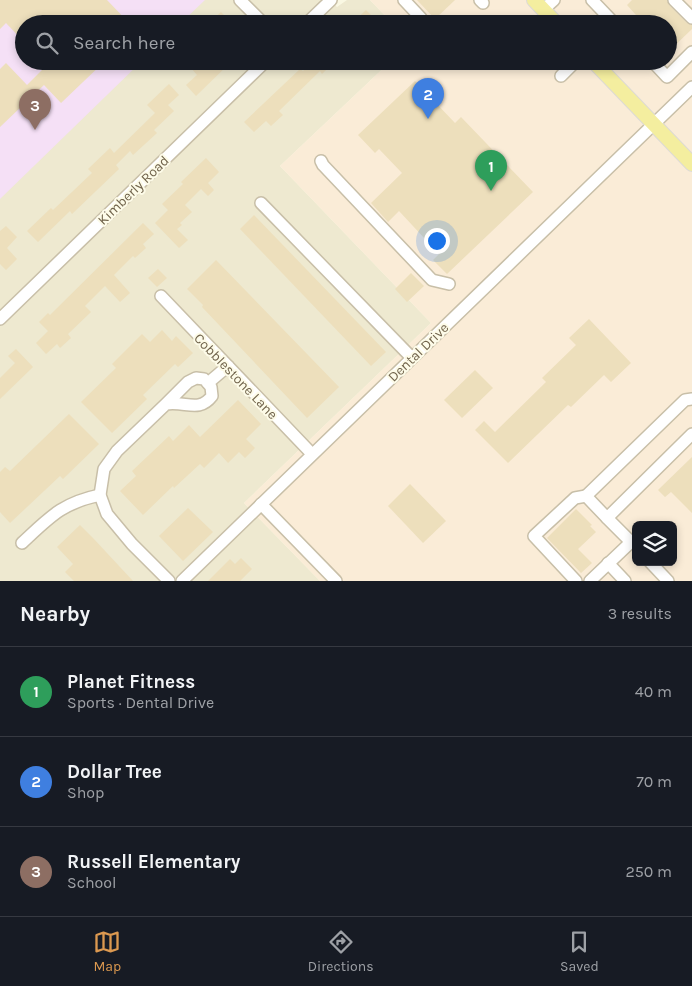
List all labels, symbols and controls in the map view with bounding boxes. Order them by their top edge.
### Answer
search box [15,15,677,70]
icon: search [33,29,61,57]
text: Search here [73,32,175,54]
pin: 2 [412,78,444,119]
pin: 3 [19,89,51,130]
pin: 1 [475,150,507,191]
street label: Kimberly Road [94,152,172,229]
your location [424,228,450,254]
street label: Dental Drive [384,319,452,385]
street label: Cobblestone Lane [190,330,281,423]
map controls [632,521,677,566]
button: layers [632,521,677,566]
text: Nearby [20,602,90,626]
text: 3 results [608,604,672,623]
text: Planet Fitness [67,671,195,693]
text: 1 [33,682,39,701]
text: 40 m [635,682,672,701]
text: Sports · Dental Drive [67,693,214,712]
text: Dollar Tree [67,761,162,783]
text: 2 [31,772,41,791]
text: 70 m [636,772,672,791]
text: Shop [67,783,104,802]
text: Russell Elementary [67,851,240,873]
text: 3 [31,862,41,881]
text: 250 m [625,862,672,881]
text: School [67,873,117,892]
tab: Map [93,928,121,975]
tab: Directions [308,928,374,975]
tab: Saved [560,928,599,975]

